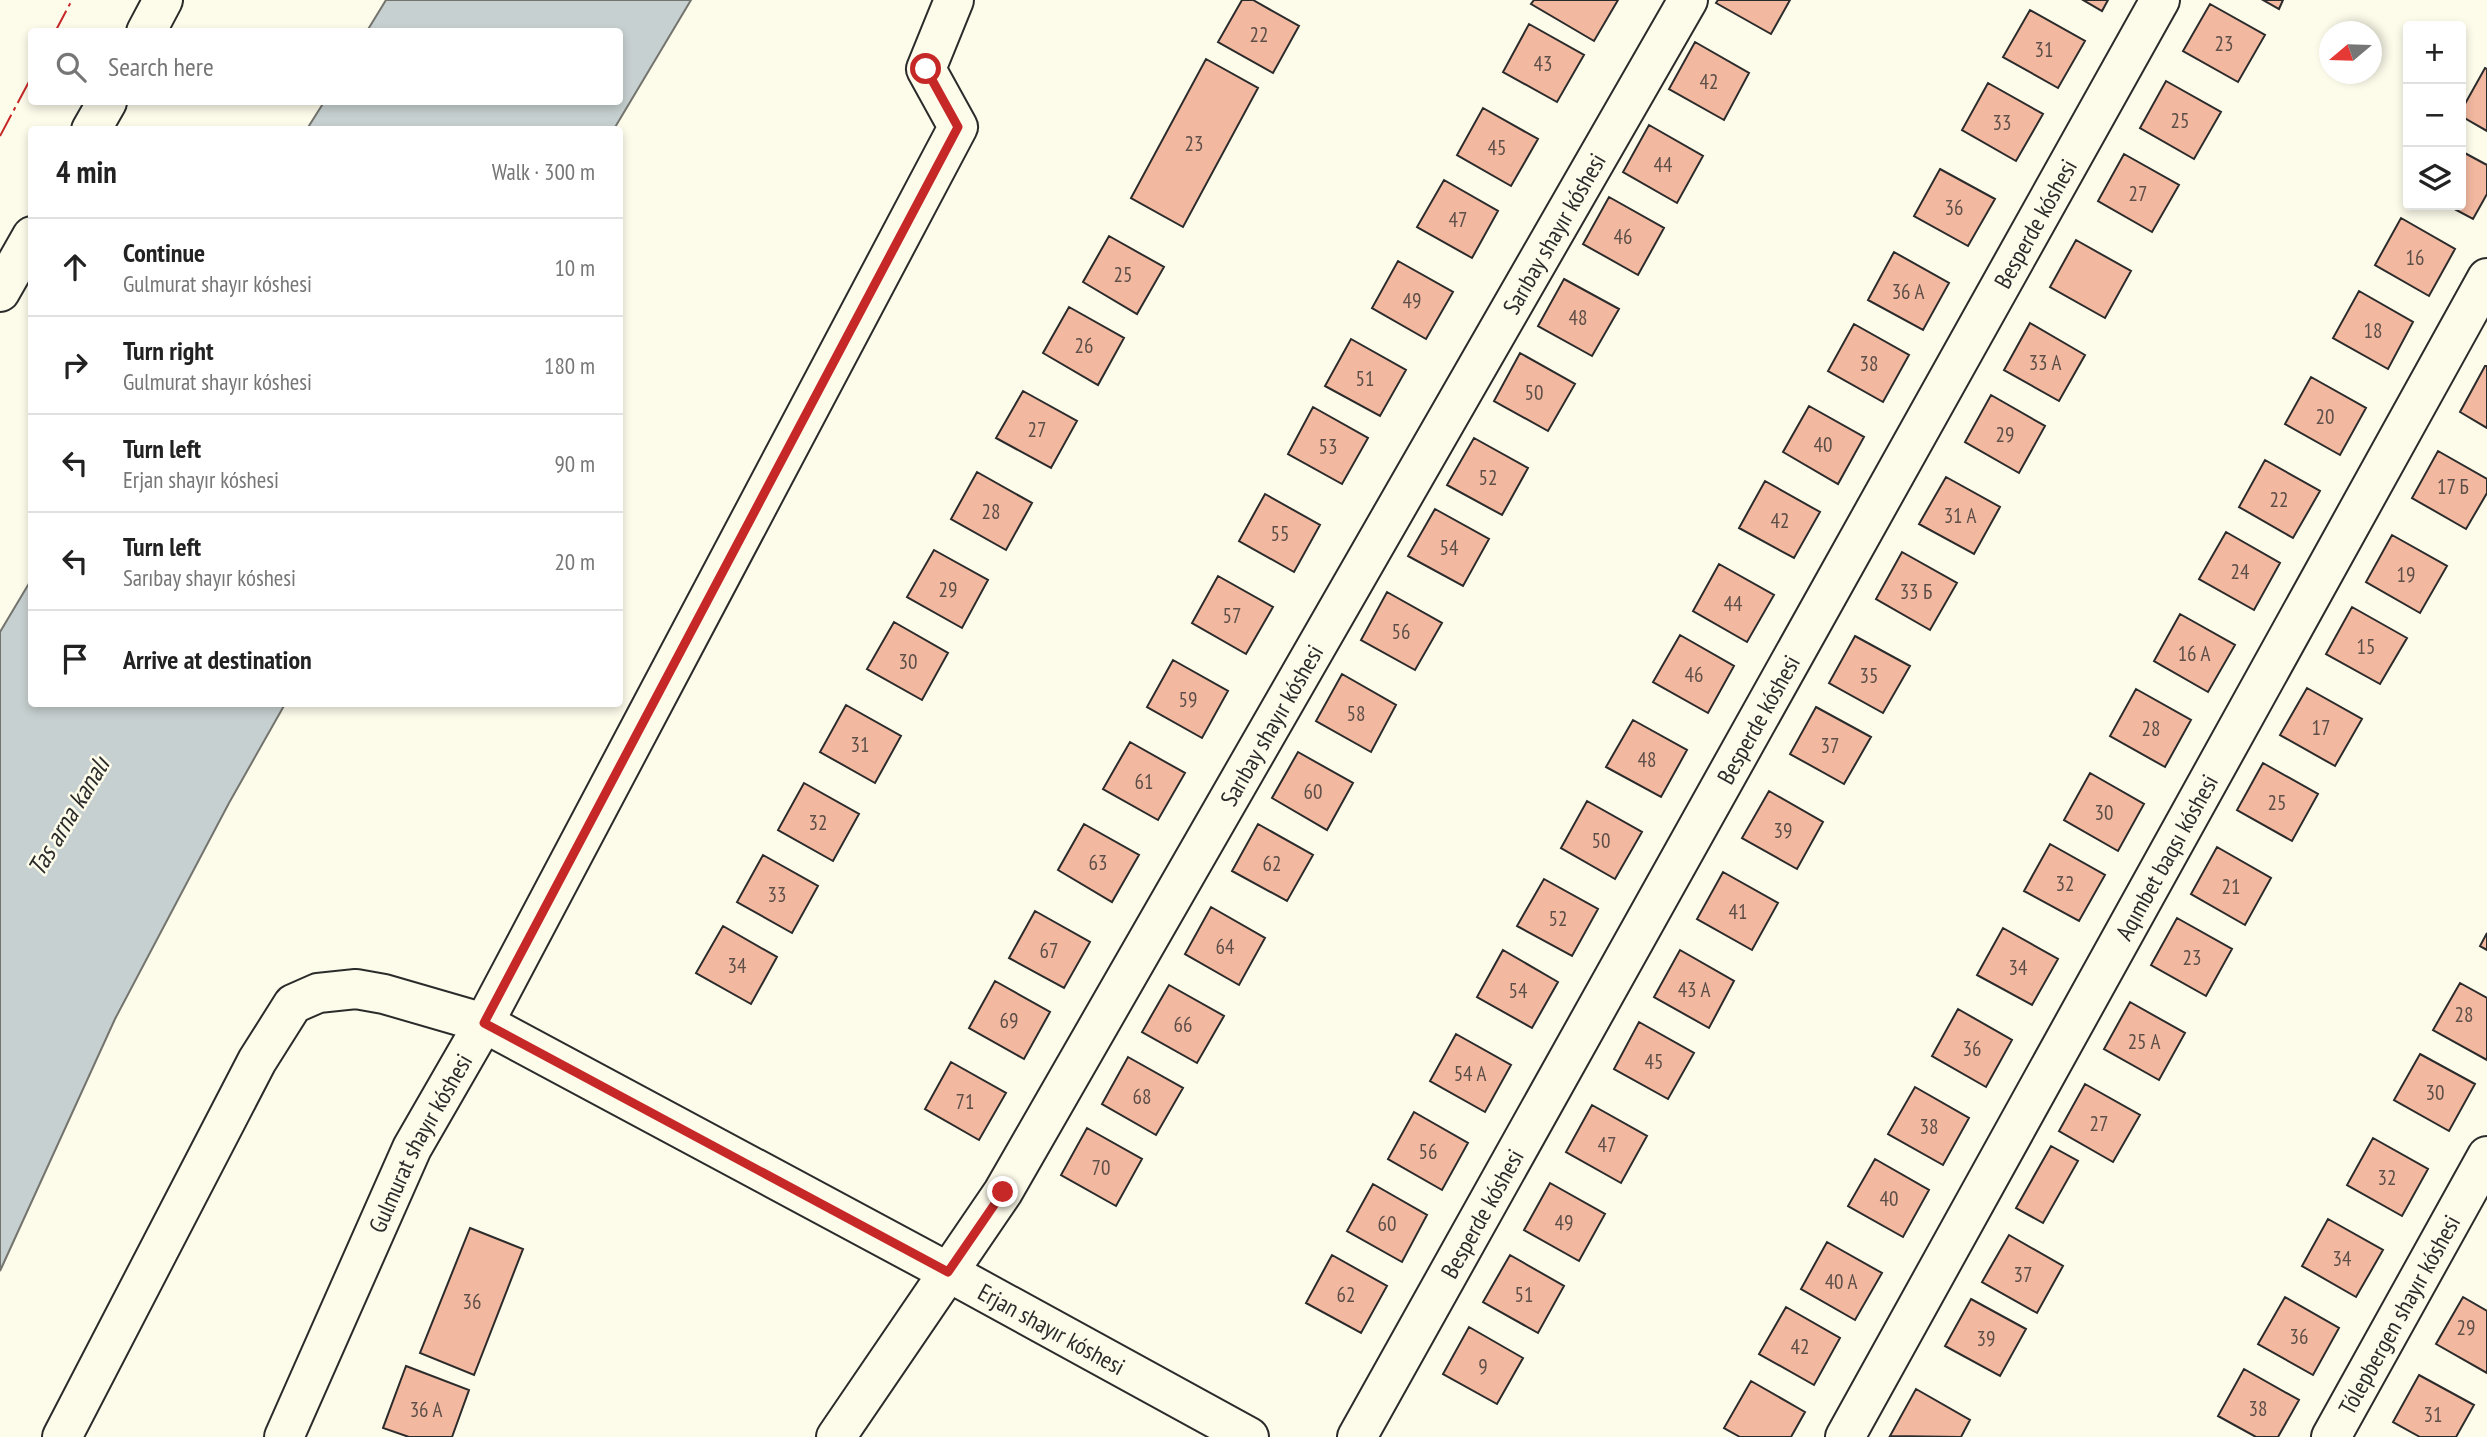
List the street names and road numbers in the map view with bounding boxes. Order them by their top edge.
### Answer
street label: Sarıbay shayır kóshesi [1495,147,1612,320]
street label: Besperde kóshesi [1987,154,2083,294]
street label: Sarıbay shayır kóshesi [1213,639,1330,811]
street label: Besperde kóshesi [1710,649,1806,789]
street label: Aqımbet baqsı kóshesi [2108,769,2225,945]
street label: Gulmurat shayır kóshesi [361,1048,479,1237]
street label: Besperde kóshesi [1433,1143,1530,1284]
street label: Tólepbergen shayır kóshesi [2331,1209,2467,1420]
street label: Erjan shayır kóshesi [973,1276,1131,1382]

